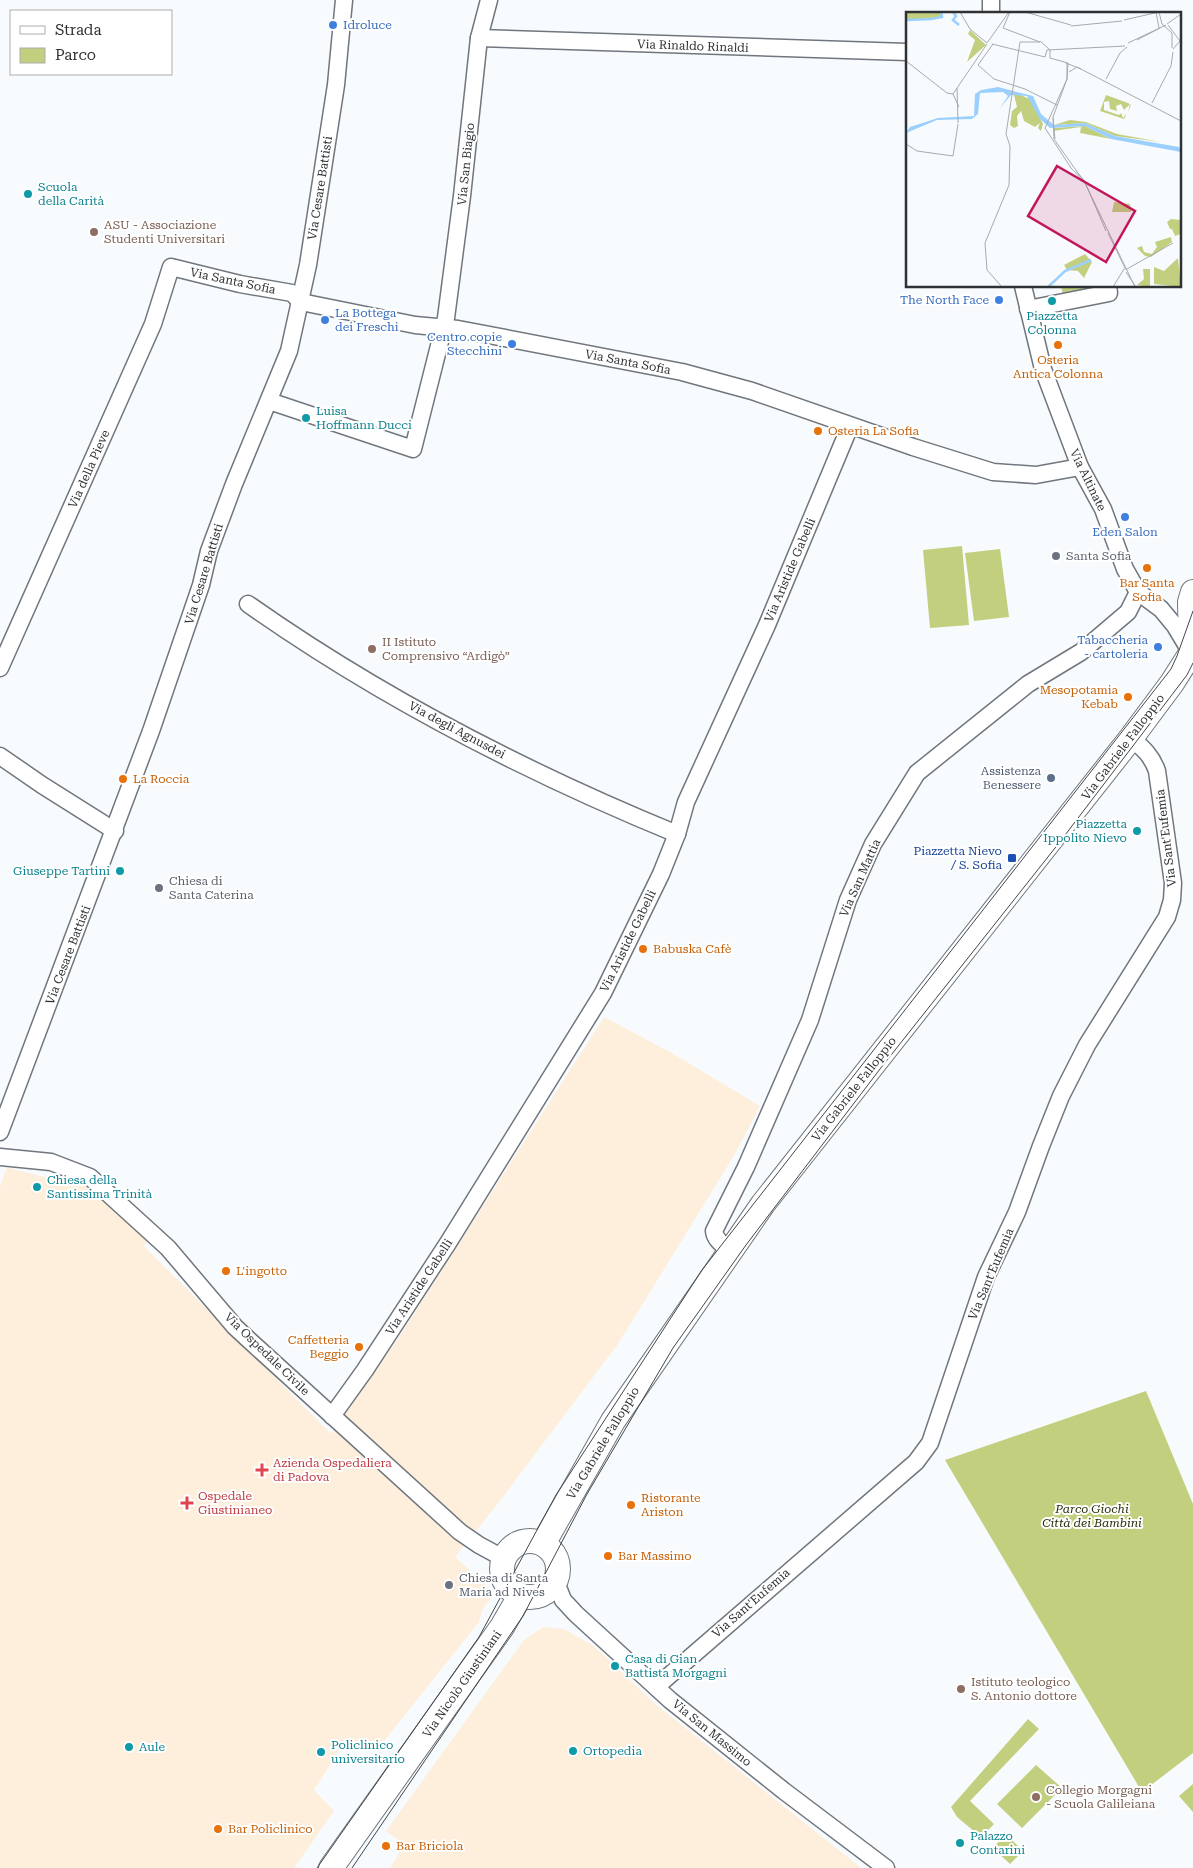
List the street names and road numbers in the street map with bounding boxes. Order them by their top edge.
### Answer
street label: Via Rinaldo Rinaldi [637,37,749,55]
street label: Via San Biagio [455,122,477,206]
street label: Via Cesare Battisti [305,135,335,241]
street label: Via Santa Sofia [189,265,277,297]
street label: Via Santa Sofia [584,347,673,377]
street label: Via della Pieve [65,427,113,510]
street label: Via Altinate [1067,447,1109,514]
street label: Via Aristide Gabelli [762,516,818,624]
street label: Via Cesare Battisti [182,522,226,626]
street label: Via Gabriele Falloppio [1079,691,1167,803]
street label: Via degli Agnusdei [406,699,508,762]
street label: Via Sant'Eufemia [1153,788,1179,888]
street label: Via San Mattia [837,836,884,919]
street label: Via Aristide Gabelli [597,888,659,994]
street label: Via Cesare Battisti [43,903,93,1006]
street label: Via Gabriele Falloppio [809,1034,899,1144]
street label: Via Sant'Eufemia [965,1226,1017,1322]
street label: Via Aristide Gabelli [383,1236,455,1338]
street label: Via Ospedale Civile [222,1310,313,1398]
street label: Via Gabriele Falloppio [564,1384,642,1502]
street label: Via Sant'Eufemia [709,1565,793,1641]
street label: Via Nicolò Giustiniani [420,1628,504,1740]
street label: Via San Massimo [670,1697,754,1769]

